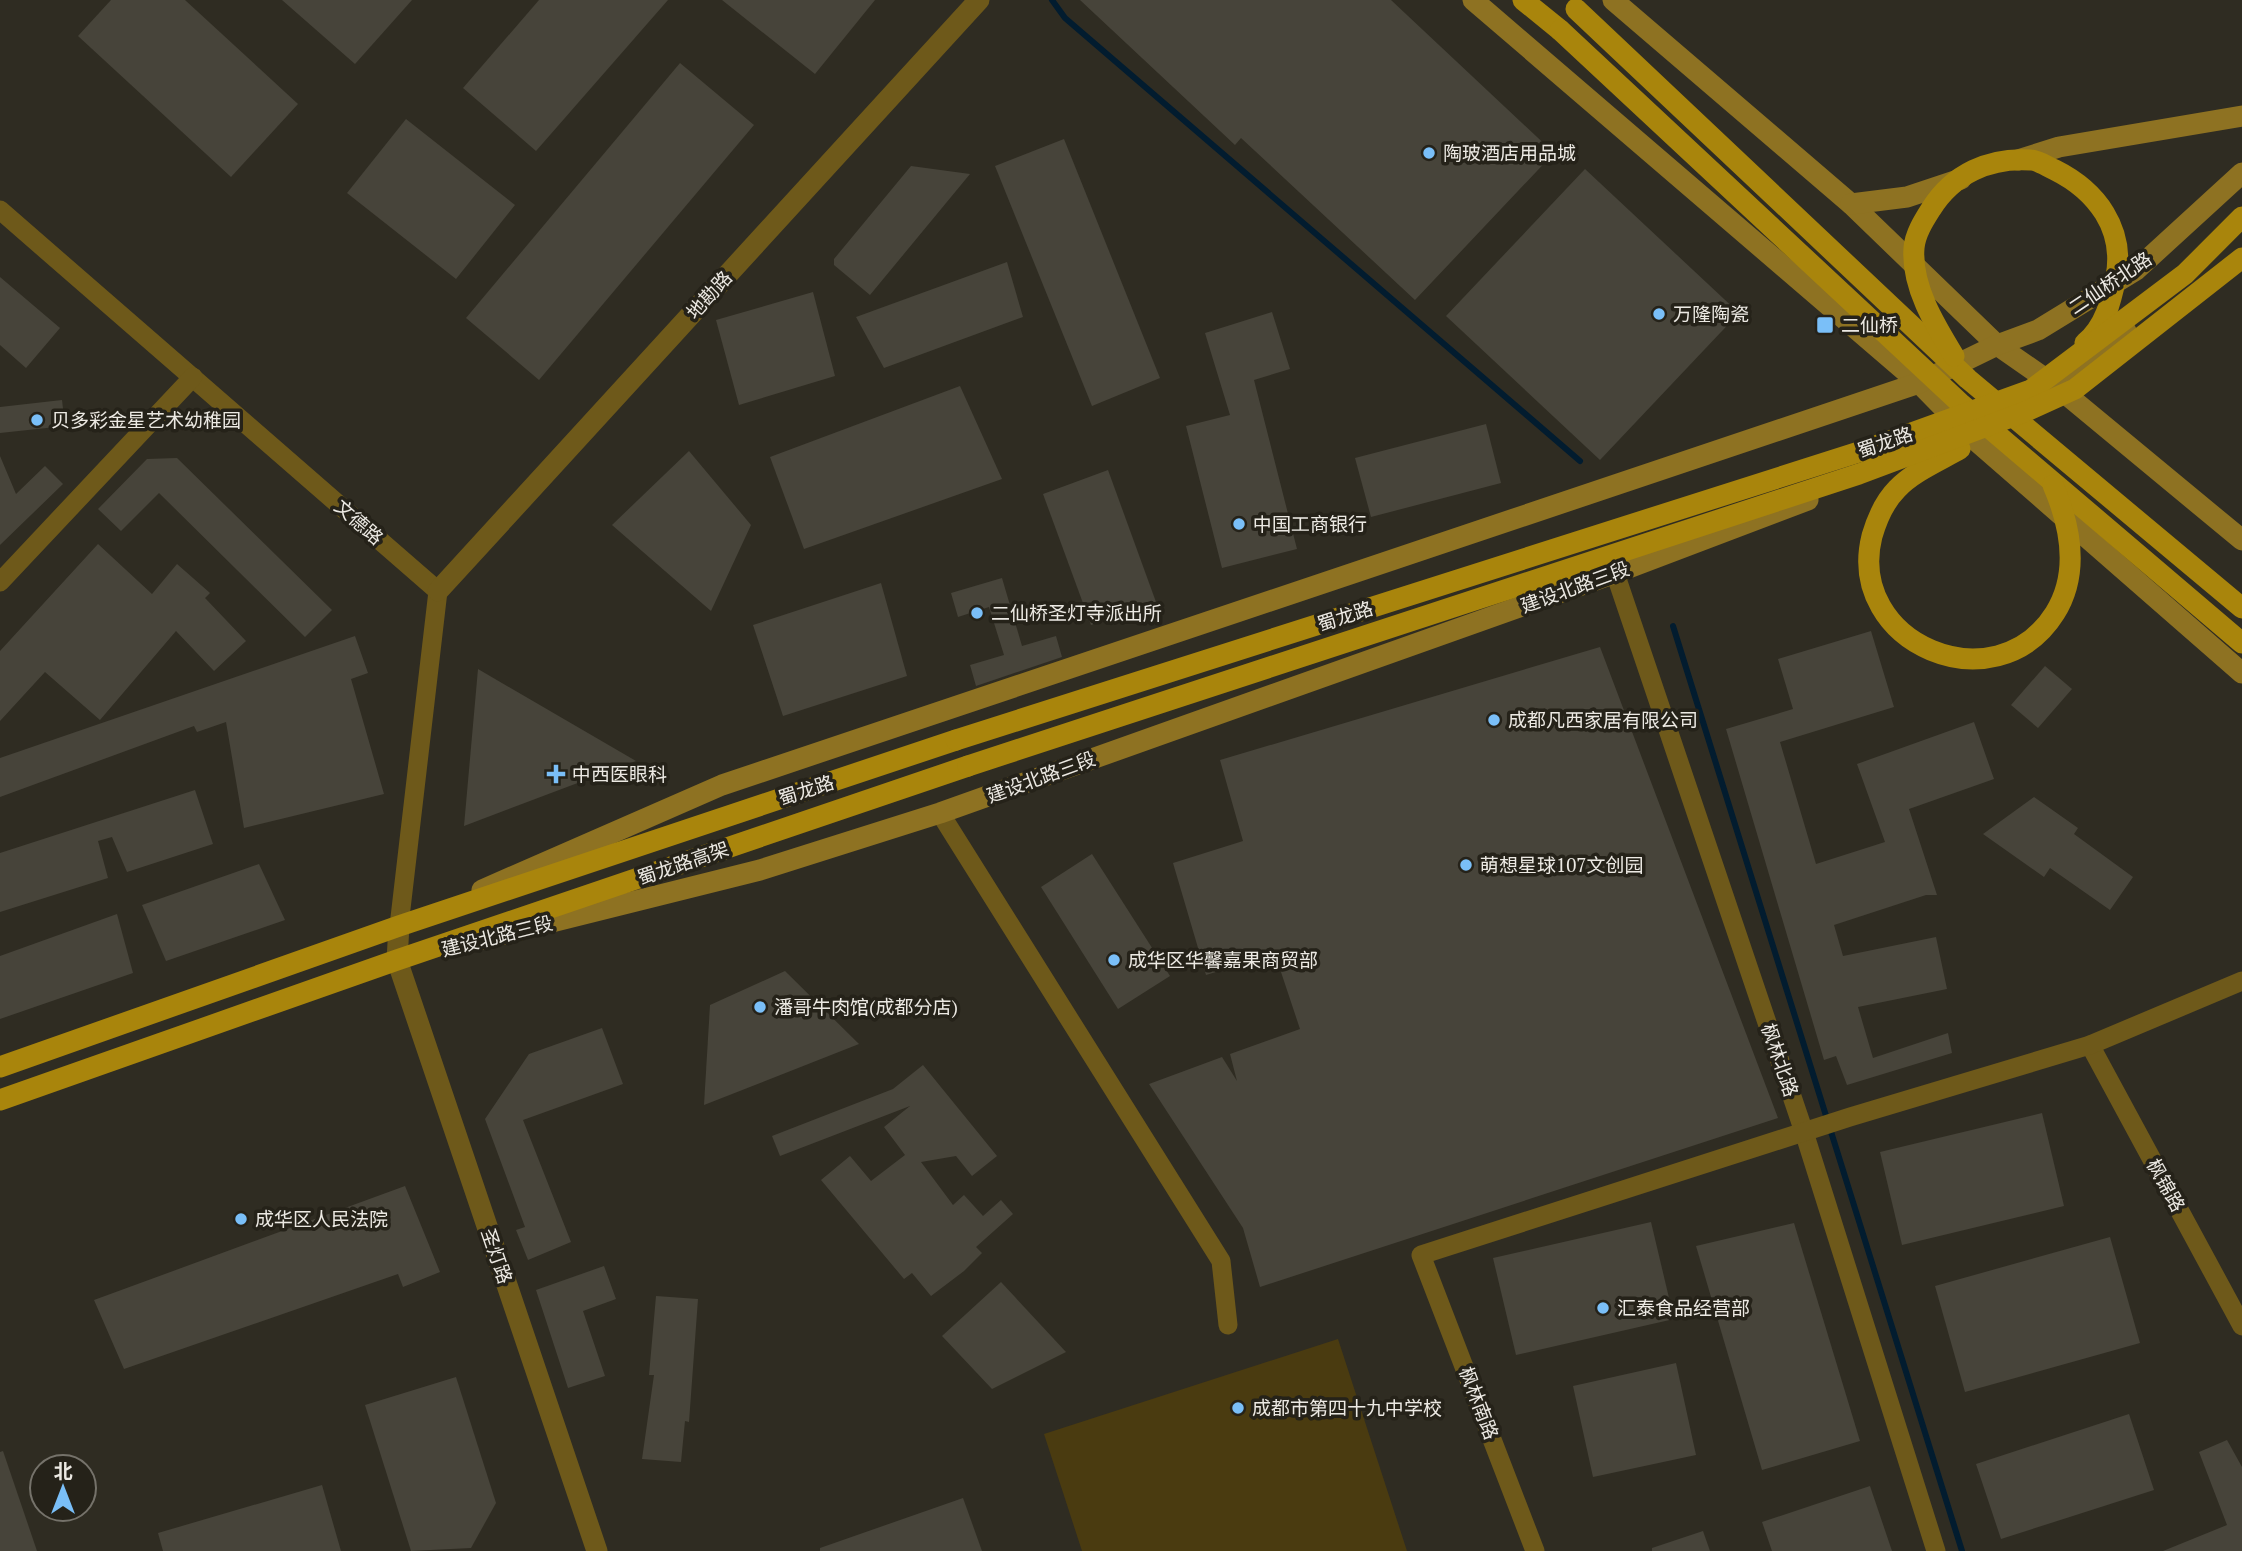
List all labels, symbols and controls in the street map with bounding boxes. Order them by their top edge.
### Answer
place label: 陶玻酒店用品城 [1443,140,1576,165]
marker: 陶玻酒店用品城 [1421,145,1437,161]
street label: 二仙桥北路 [2063,246,2156,320]
street label: 地勘路 [680,265,737,324]
place label: 万隆陶瓷 [1673,301,1749,326]
marker: 万隆陶瓷 [1651,306,1667,322]
place label: 二仙桥 [1841,312,1898,337]
marker: 二仙桥 [1815,315,1835,335]
place label: 贝多彩金星艺术幼稚园 [51,407,241,432]
marker: 贝多彩金星艺术幼稚园 [29,412,45,428]
street label: 蜀龙路 [1854,420,1916,463]
street label: 文德路 [330,493,389,550]
place label: 中国工商银行 [1253,511,1367,536]
marker: 中国工商银行 [1231,516,1247,532]
street label: 建设北路三段 [1517,555,1633,618]
street label: 蜀龙路 [1314,595,1376,636]
place label: 二仙桥圣灯寺派出所 [991,600,1162,625]
marker: 二仙桥圣灯寺派出所 [969,605,985,621]
place label: 成都凡西家居有限公司 [1508,707,1698,732]
marker: 成都凡西家居有限公司 [1486,712,1502,728]
street label: 建设北路三段 [983,745,1099,808]
place label: 中西医眼科 [572,761,667,786]
marker: 中西医眼科 [546,764,566,784]
street label: 蜀龙路 [775,769,837,810]
street label: 蜀龙路高架 [634,835,732,890]
place label: 萌想星球107文创园 [1480,852,1643,877]
marker: 萌想星球107文创园 [1458,857,1474,873]
street label: 建设北路三段 [439,910,555,961]
place label: 成华区华馨嘉果商贸部 [1128,947,1318,972]
marker: 成华区华馨嘉果商贸部 [1106,952,1122,968]
place label: 潘哥牛肉馆(成都分店) [774,994,958,1019]
marker: 潘哥牛肉馆(成都分店) [752,999,768,1015]
street label: 枫林北路 [1756,1020,1805,1100]
street label: 枫锦路 [2142,1154,2191,1216]
place label: 成华区人民法院 [255,1206,388,1231]
marker: 成华区人民法院 [233,1211,249,1227]
street label: 圣灯路 [476,1225,519,1287]
place label: 汇泰食品经营部 [1617,1295,1750,1320]
marker: 汇泰食品经营部 [1595,1300,1611,1316]
street label: 枫林南路 [1454,1363,1505,1443]
place label: 成都市第四十九中学校 [1252,1395,1442,1420]
marker: 成都市第四十九中学校 [1230,1400,1246,1416]
north arrow [28,1453,98,1523]
text: 北 [53,1458,73,1483]

